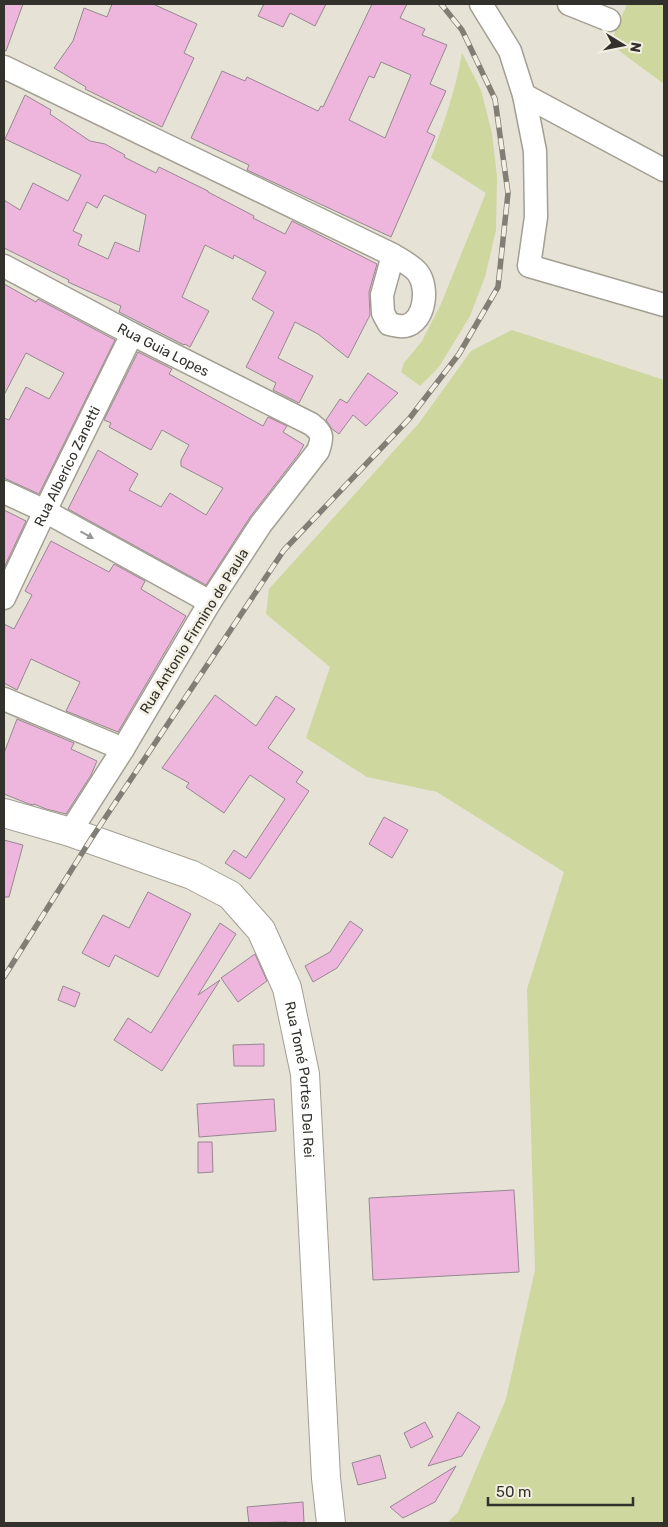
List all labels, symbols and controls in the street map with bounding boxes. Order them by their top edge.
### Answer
north arrow [598,20,648,70]
text: N [626,41,645,54]
street label: Rua Guia Lopes [114,320,212,380]
street label: Rua Alberico Zanetti [31,403,104,530]
one-way arrow [81,530,94,539]
street label: Rua Antonio Firmino de Paula [137,546,252,717]
street label: Rua Tomé Portes Del Rei [281,1000,317,1158]
scale bar [488,1474,633,1506]
text: 50 m [496,1483,531,1501]

